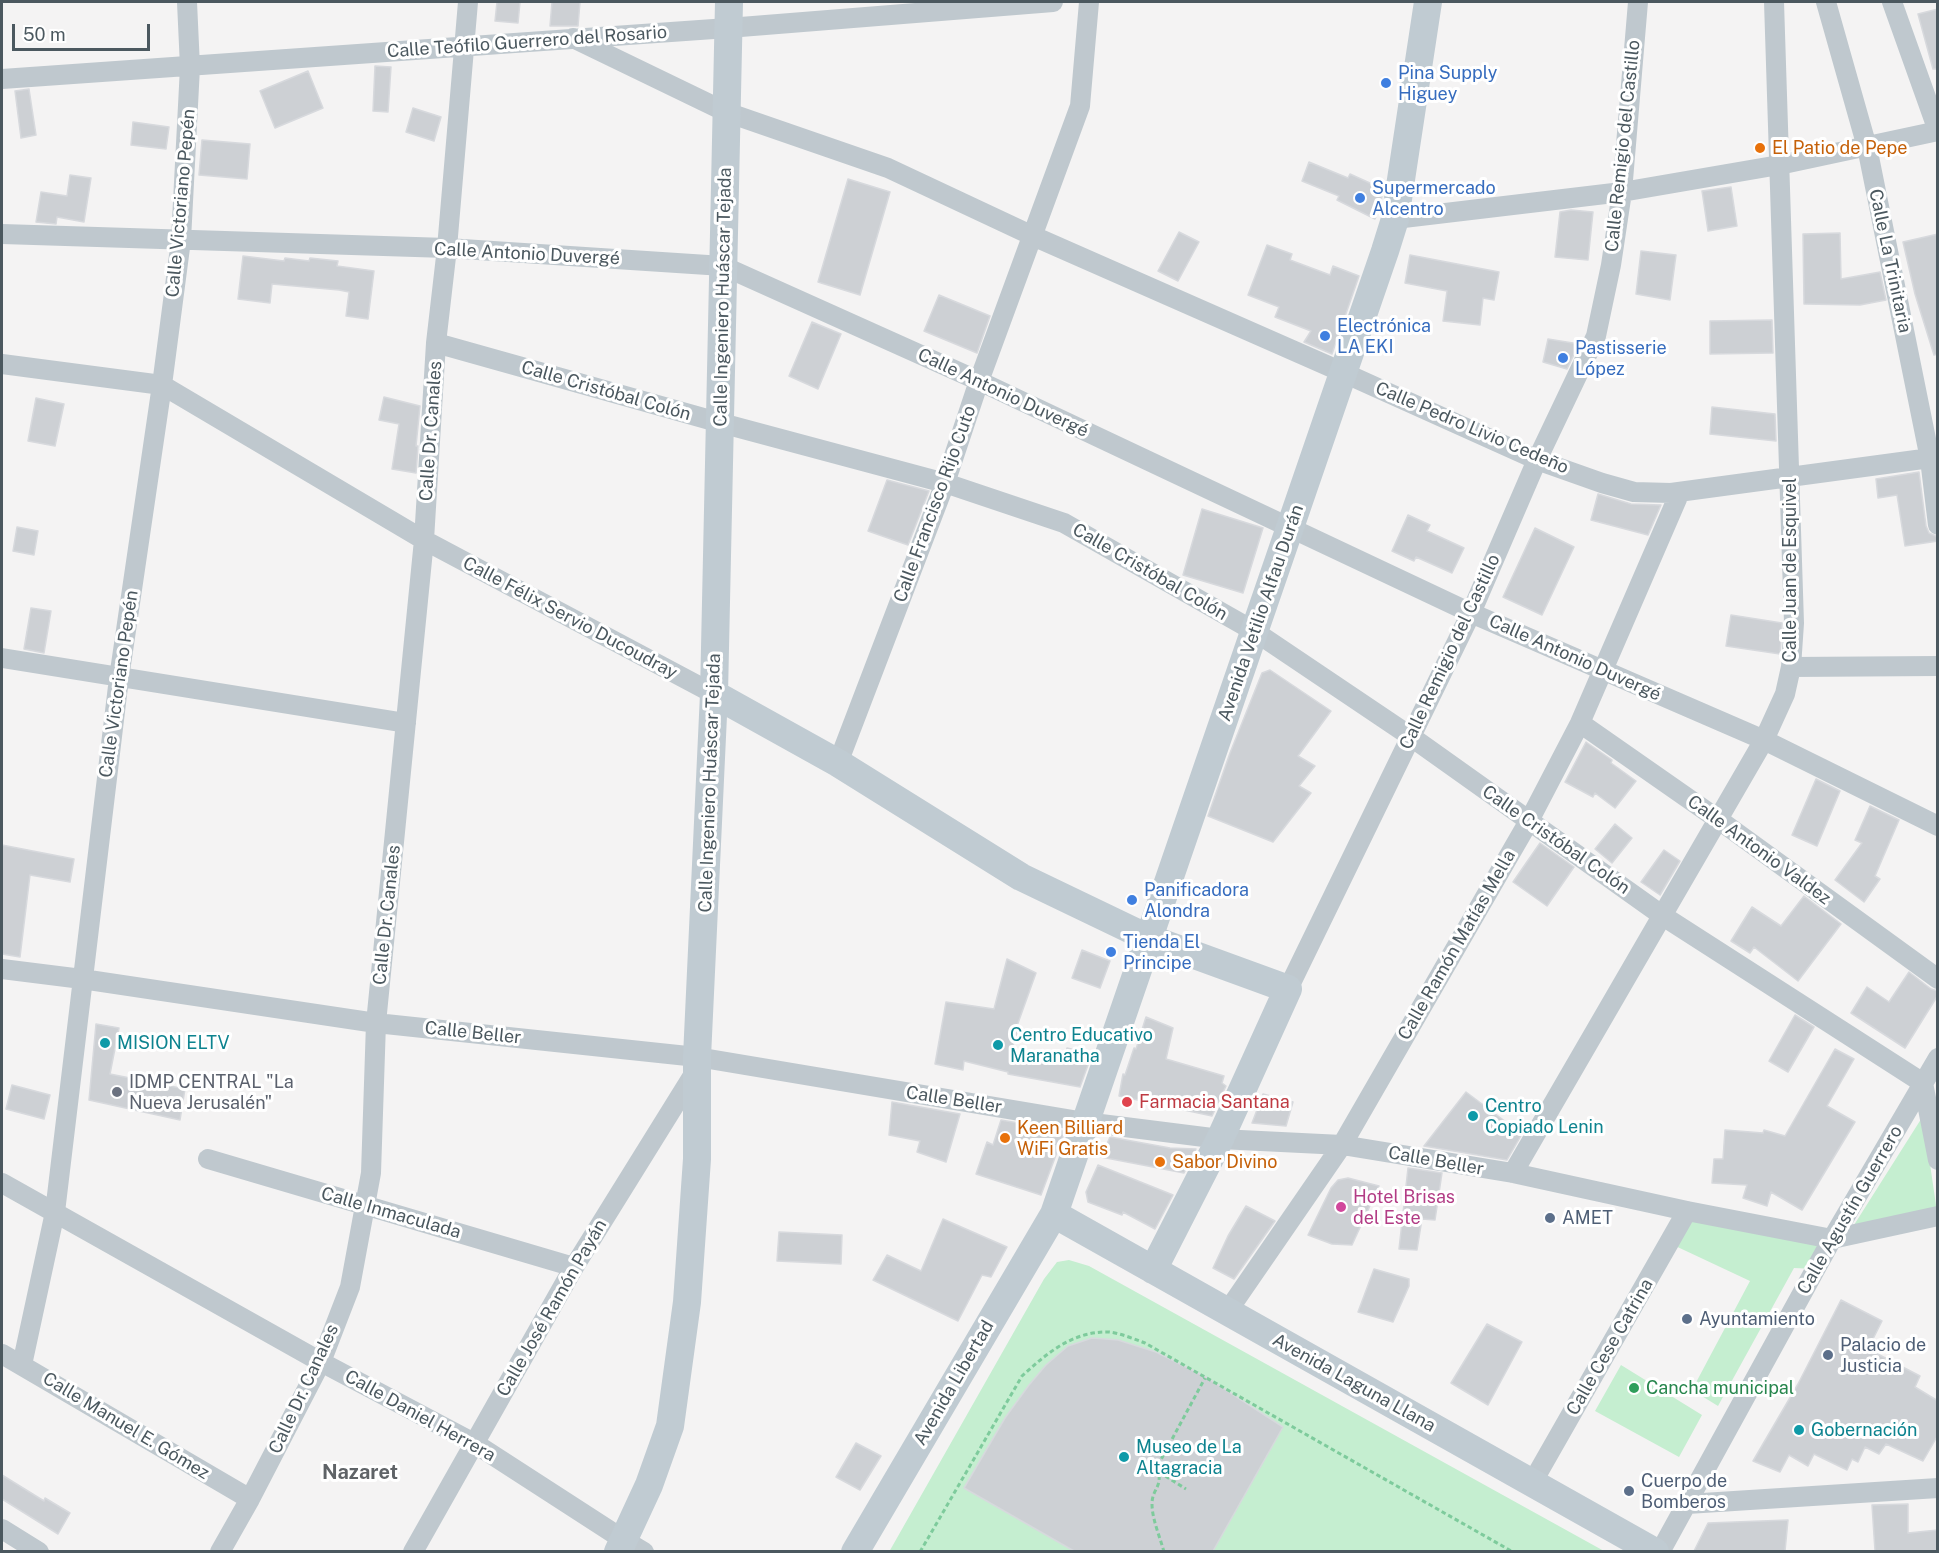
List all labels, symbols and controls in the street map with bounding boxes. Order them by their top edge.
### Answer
scale bar [15,12,153,50]
street label: Calle Teófilo Guerrero del Rosario [386,21,668,63]
text: 50 m [23,24,66,45]
street label: Calle Remigio del Castillo [1601,39,1645,253]
place label: Pina Supply Higuey [1398,62,1497,104]
marker: Pina Supply Higuey [1379,76,1393,90]
street label: Calle Victoriano Pepén [162,108,200,298]
place label: El Patio de Pepe [1772,137,1907,159]
marker: El Patio de Pepe [1753,141,1767,155]
street label: Calle Ingeniero Huáscar Tejada [710,167,736,427]
place label: Supermercado Alcentro [1372,177,1496,219]
street label: Calle La Trinitaria [1864,187,1916,335]
marker: Supermercado Alcentro [1353,191,1367,205]
street label: Calle Antonio Duvergé [434,238,620,270]
place label: Electrónica LA EKI [1337,315,1431,358]
marker: Electrónica LA EKI [1318,329,1332,343]
place label: Pastisserie López [1575,337,1667,380]
street label: Calle Antonio Duvergé [914,344,1092,442]
marker: Pastisserie López [1556,351,1570,365]
street label: Calle Cristóbal Colón [519,356,693,426]
street label: Calle Dr. Canales [415,360,447,502]
street label: Calle Pedro Livio Cedeño [1372,377,1572,479]
street label: Calle Francisco Rijo Cuto [889,403,981,605]
street label: Calle Juan de Esquivel [1779,478,1801,662]
street label: Avenida Vetilio Alfau Durán [1214,502,1308,724]
street label: Calle Cristóbal Colón [1069,519,1231,625]
street label: Calle Remigio del Castillo [1395,551,1505,753]
street label: Calle Félix Servio Ducoudray [459,552,681,684]
street label: Calle Victoriano Pepén [95,589,143,779]
street label: Calle Antonio Duvergé [1486,610,1664,706]
street label: Calle Ingeniero Huáscar Tejada [695,653,725,913]
street label: Calle Cristóbal Colón [1478,781,1634,899]
street label: Calle Antonio Valdez [1683,791,1835,909]
street label: Calle Dr. Canales [369,844,405,986]
street label: Calle Ramón Matías Mella [1394,846,1520,1044]
place label: Panificadora Alondra [1144,879,1249,922]
marker: Panificadora Alondra [1125,893,1139,907]
place label: Tienda El Principe [1123,931,1200,974]
marker: Tienda El Principe [1104,945,1118,959]
street label: Calle Beller [424,1017,522,1049]
place label: Centro Educativo Maranatha [1010,1024,1153,1066]
place label: MISION ELTV [117,1032,230,1054]
marker: MISION ELTV [98,1036,112,1050]
marker: Centro Educativo Maranatha [991,1038,1005,1052]
place label: IDMP CENTRAL "La Nueva Jerusalén" [129,1071,294,1114]
street label: Calle Beller [905,1082,1003,1118]
marker: IDMP CENTRAL "La Nueva Jerusalén" [110,1085,124,1099]
place label: Farmacia Santana [1139,1091,1290,1113]
marker: Farmacia Santana [1120,1095,1134,1109]
place label: Centro Copiado Lenin [1485,1095,1604,1138]
marker: Centro Copiado Lenin [1466,1109,1480,1123]
place label: Keen Billiard WiFi Gratis [1017,1117,1123,1160]
street label: Calle Agustín Guerrero [1793,1122,1907,1298]
marker: Keen Billiard WiFi Gratis [998,1131,1012,1145]
street label: Calle Beller [1386,1142,1486,1180]
place label: Sabor Divino [1172,1151,1277,1173]
marker: Sabor Divino [1153,1155,1167,1169]
street label: Calle Inmaculada [319,1183,463,1243]
place label: Hotel Brisas del Este [1353,1186,1455,1228]
marker: Hotel Brisas del Este [1334,1200,1348,1214]
place label: AMET [1562,1207,1613,1229]
marker: AMET [1543,1211,1557,1225]
street label: Calle José Ramón Payán [492,1216,612,1400]
street label: Calle Cese Catrina [1562,1275,1658,1419]
place label: Ayuntamiento [1699,1308,1815,1330]
marker: Ayuntamiento [1680,1312,1694,1326]
street label: Avenida Libertad [909,1317,999,1449]
street label: Calle Dr. Canales [265,1321,343,1457]
street label: Avenida Laguna Llana [1269,1329,1439,1437]
place label: Palacio de Justicia [1840,1334,1926,1376]
marker: Palacio de Justicia [1821,1348,1835,1362]
street label: Calle Daniel Herrera [341,1366,499,1466]
street label: Calle Manuel E. Gómez [39,1368,213,1484]
place label: Cancha municipal [1646,1377,1794,1399]
marker: Cancha municipal [1627,1381,1641,1395]
place label: Gobernación [1811,1419,1917,1441]
marker: Gobernación [1792,1423,1806,1437]
place label: Museo de La Altagracia [1136,1436,1242,1478]
marker: Museo de La Altagracia [1117,1450,1131,1464]
district label: Nazaret [322,1461,398,1485]
place label: Cuerpo de Bomberos [1641,1470,1727,1512]
marker: Cuerpo de Bomberos [1622,1484,1636,1498]

